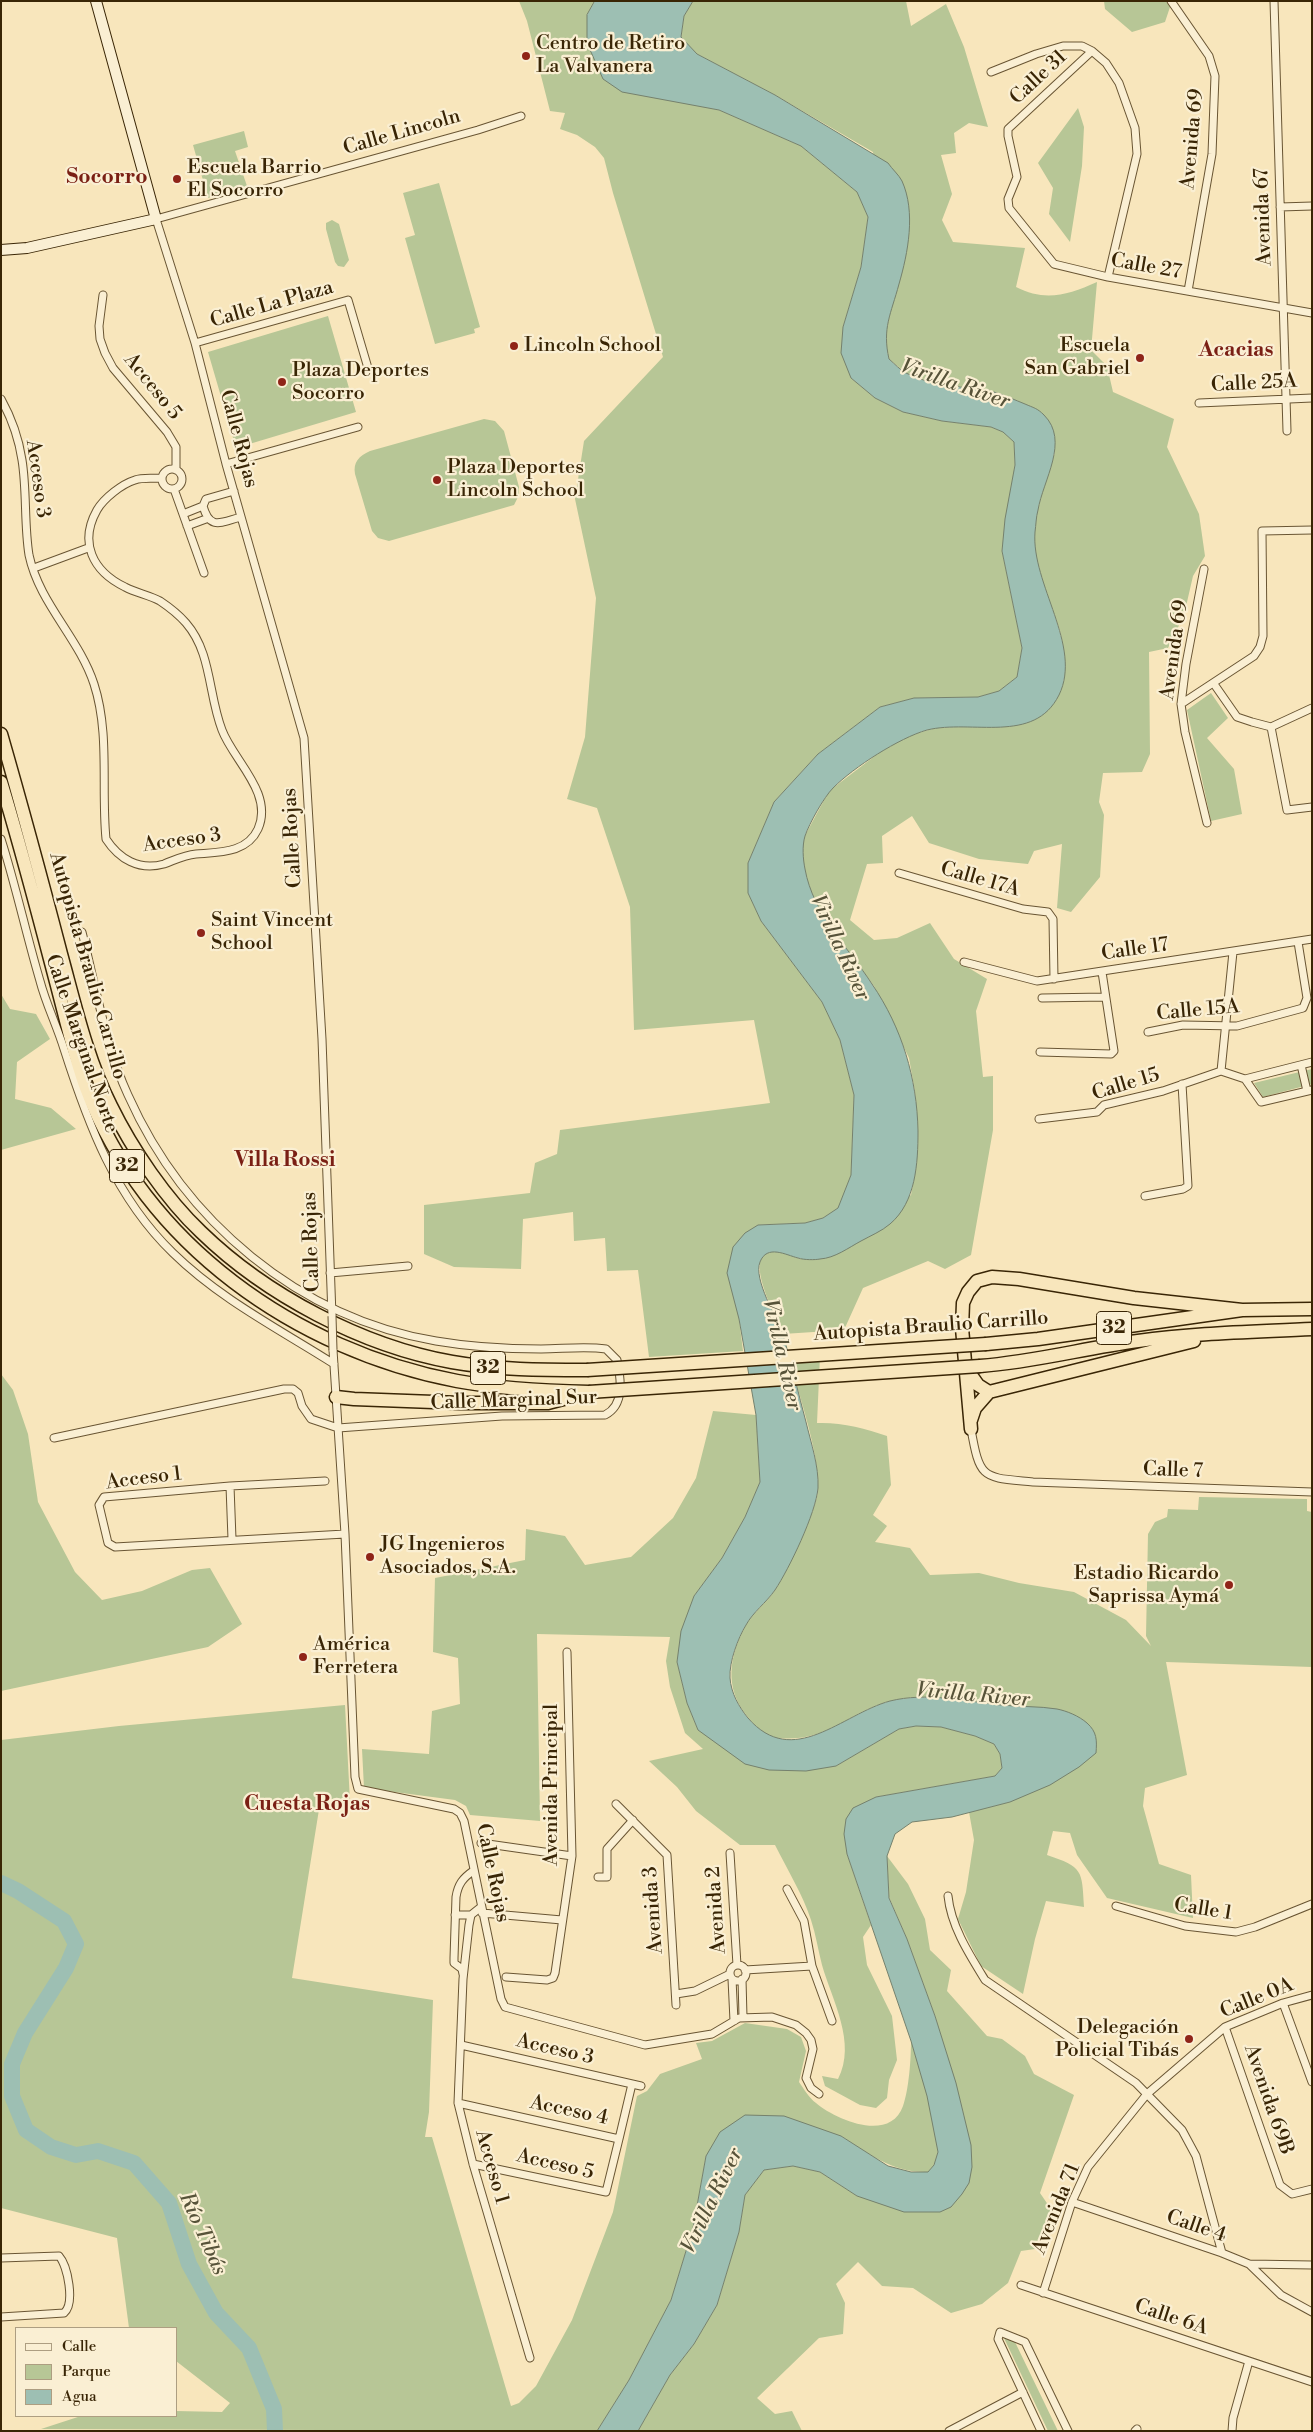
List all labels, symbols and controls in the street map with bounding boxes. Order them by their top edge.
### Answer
place label: Centro de Retiro La Valvanera [536,32,685,79]
street label: Calle 31 [1006,46,1072,110]
marker: Centro de Retiro La Valvanera [520,50,532,62]
street label: Avenida 69 [1177,88,1209,190]
street label: Calle Lincoln [341,105,463,161]
place label: Escuela Barrio El Socorro [187,156,321,203]
district label: Socorro [66,165,148,191]
street label: Avenida 67 [1250,168,1278,266]
marker: Escuela Barrio El Socorro [171,173,183,185]
street label: Calle 27 [1109,249,1183,285]
street label: Calle La Plaza [208,276,336,334]
place label: Lincoln School [524,334,661,358]
place label: Escuela San Gabriel [1024,334,1130,381]
district label: Acacias [1199,338,1273,364]
marker: Lincoln School [508,340,520,352]
street label: Acceso 5 [118,349,186,425]
marker: Escuela San Gabriel [1134,352,1146,364]
water label: Virilla River [897,355,1013,415]
place label: Plaza Deportes Socorro [292,359,429,406]
street label: Calle 25A [1210,370,1298,398]
marker: Plaza Deportes Socorro [276,376,288,388]
street label: Calle Rojas [213,387,263,491]
street label: Acceso 3 [20,438,54,520]
place label: Plaza Deportes Lincoln School [447,456,584,503]
marker: Plaza Deportes Lincoln School [431,474,443,486]
street label: Avenida 69 [1156,598,1194,702]
street label: Calle Rojas [278,787,308,889]
street label: Acceso 3 [141,824,223,858]
street label: Autopista Braulio Carrillo [43,850,131,1082]
street label: Calle 17A [938,857,1022,903]
water label: Virilla River [804,891,874,1005]
place label: Saint Vincent School [211,909,333,956]
marker: Saint Vincent School [195,927,207,939]
street label: Calle 17 [1100,933,1170,967]
street label: Calle Marginal Norte [39,952,123,1136]
street label: Calle 15A [1155,995,1241,1027]
street label: Calle 15 [1089,1063,1163,1107]
district label: Villa Rossi [235,1148,335,1174]
road number: 32 [110,1150,144,1182]
street label: Calle Rojas [298,1191,326,1293]
water label: Virilla River [756,1297,806,1413]
street label: Autopista Braulio Carrillo [813,1307,1049,1347]
road number: 32 [1096,1312,1132,1345]
road number: 32 [470,1352,506,1385]
street label: Calle Marginal Sur [430,1386,598,1416]
street label: Calle 7 [1143,1458,1203,1484]
street label: Acceso 1 [105,1462,183,1496]
place label: JG Ingenieros Asociados, S.A. [380,1533,516,1580]
marker: JG Ingenieros Asociados, S.A. [364,1551,376,1563]
place label: Estadio Ricardo Saprissa Aymá [1074,1562,1219,1609]
marker: Estadio Ricardo Saprissa Aymá [1223,1579,1235,1591]
place label: América Ferretera [313,1633,398,1680]
marker: América Ferretera [297,1651,309,1663]
water label: Virilla River [915,1678,1031,1714]
street label: Avenida Principal [540,1704,564,1866]
district label: Cuesta Rojas [244,1792,370,1818]
street label: Calle Rojas [470,1821,514,1925]
street label: Avenida 3 [639,1865,669,1955]
street label: Avenida 2 [702,1865,732,1955]
street label: Calle 1 [1172,1894,1234,1926]
street label: Calle 0A [1217,1973,1297,2025]
place label: Delegación Policial Tibás [1055,2016,1179,2063]
street label: Acceso 3 [514,2029,596,2071]
marker: Delegación Policial Tibás [1183,2033,1195,2045]
street label: Avenida 69B [1238,2042,1298,2158]
street label: Acceso 4 [528,2091,610,2131]
street label: Acceso 1 [469,2127,513,2207]
street label: Acceso 5 [514,2144,596,2186]
water label: Virilla River [677,2144,749,2258]
street label: Avenida 71 [1028,2160,1086,2258]
water label: Río Tibás [173,2189,231,2279]
street label: Calle 4 [1163,2206,1229,2248]
street label: Calle 6A [1131,2295,1211,2341]
legend [15,2327,178,2417]
text: Calle [62,2337,96,2356]
text: Parque [62,2362,111,2381]
text: Agua [62,2387,97,2406]

